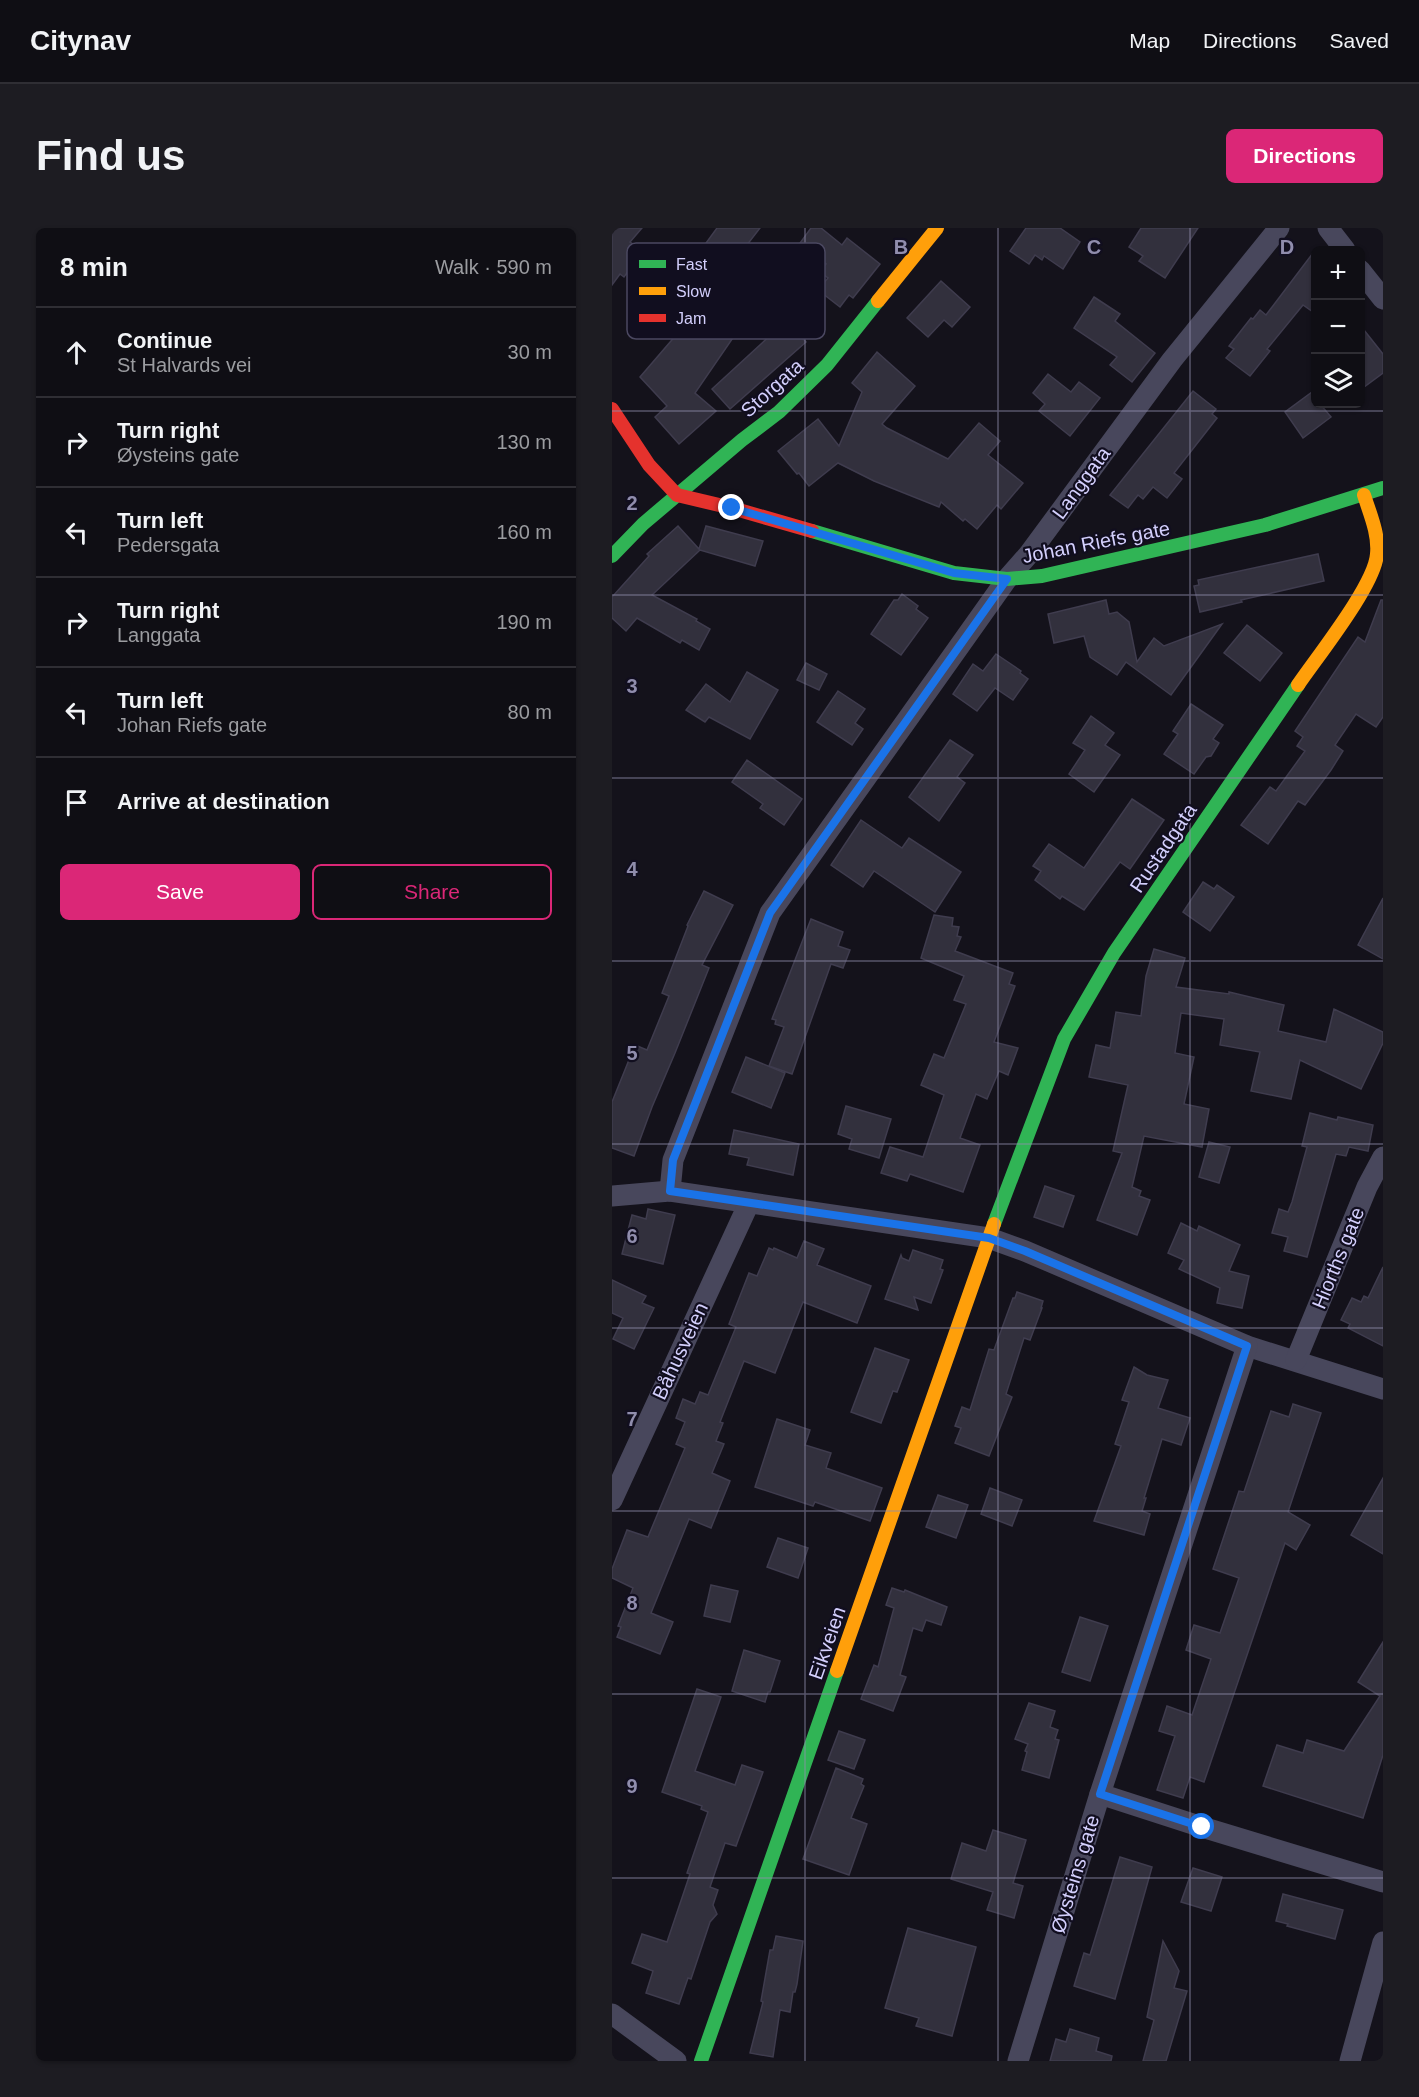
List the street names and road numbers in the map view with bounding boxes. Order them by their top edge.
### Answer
street label: Storgata [737,354,808,421]
street label: Langgata [1048,442,1115,523]
street label: Johan Riefs gate [1020,517,1172,567]
street label: Rustadgata [1125,799,1201,897]
street label: Hiorths gate [1308,1204,1368,1312]
street label: Båhusveien [648,1299,712,1403]
street label: Eikveien [804,1604,850,1682]
street label: Øysteins gate [1047,1812,1103,1936]

